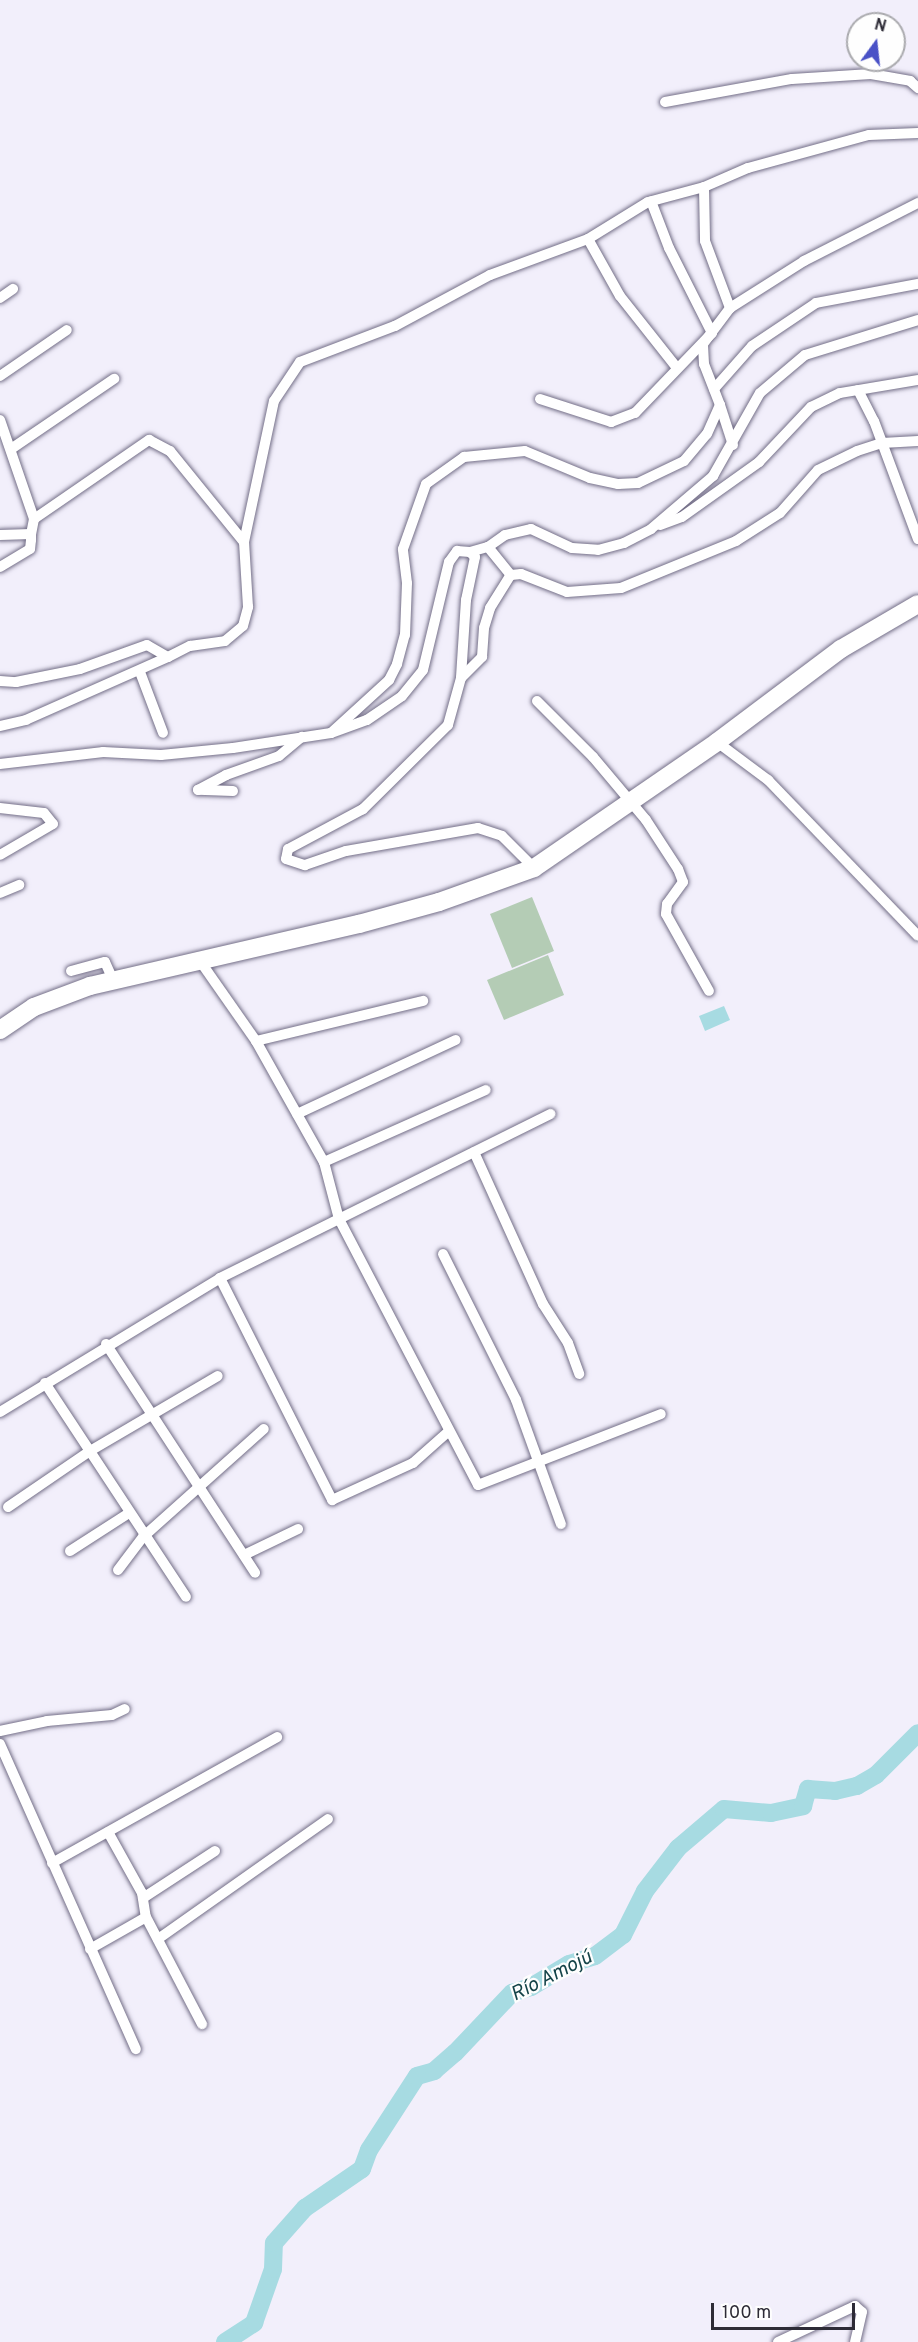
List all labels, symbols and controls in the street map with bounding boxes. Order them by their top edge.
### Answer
north arrow [846,12,906,72]
text: N [872,15,888,38]
water label: Río Amojú [507,1946,597,2008]
scale bar [714,2291,858,2329]
text: 100 m [722,2302,771,2325]

